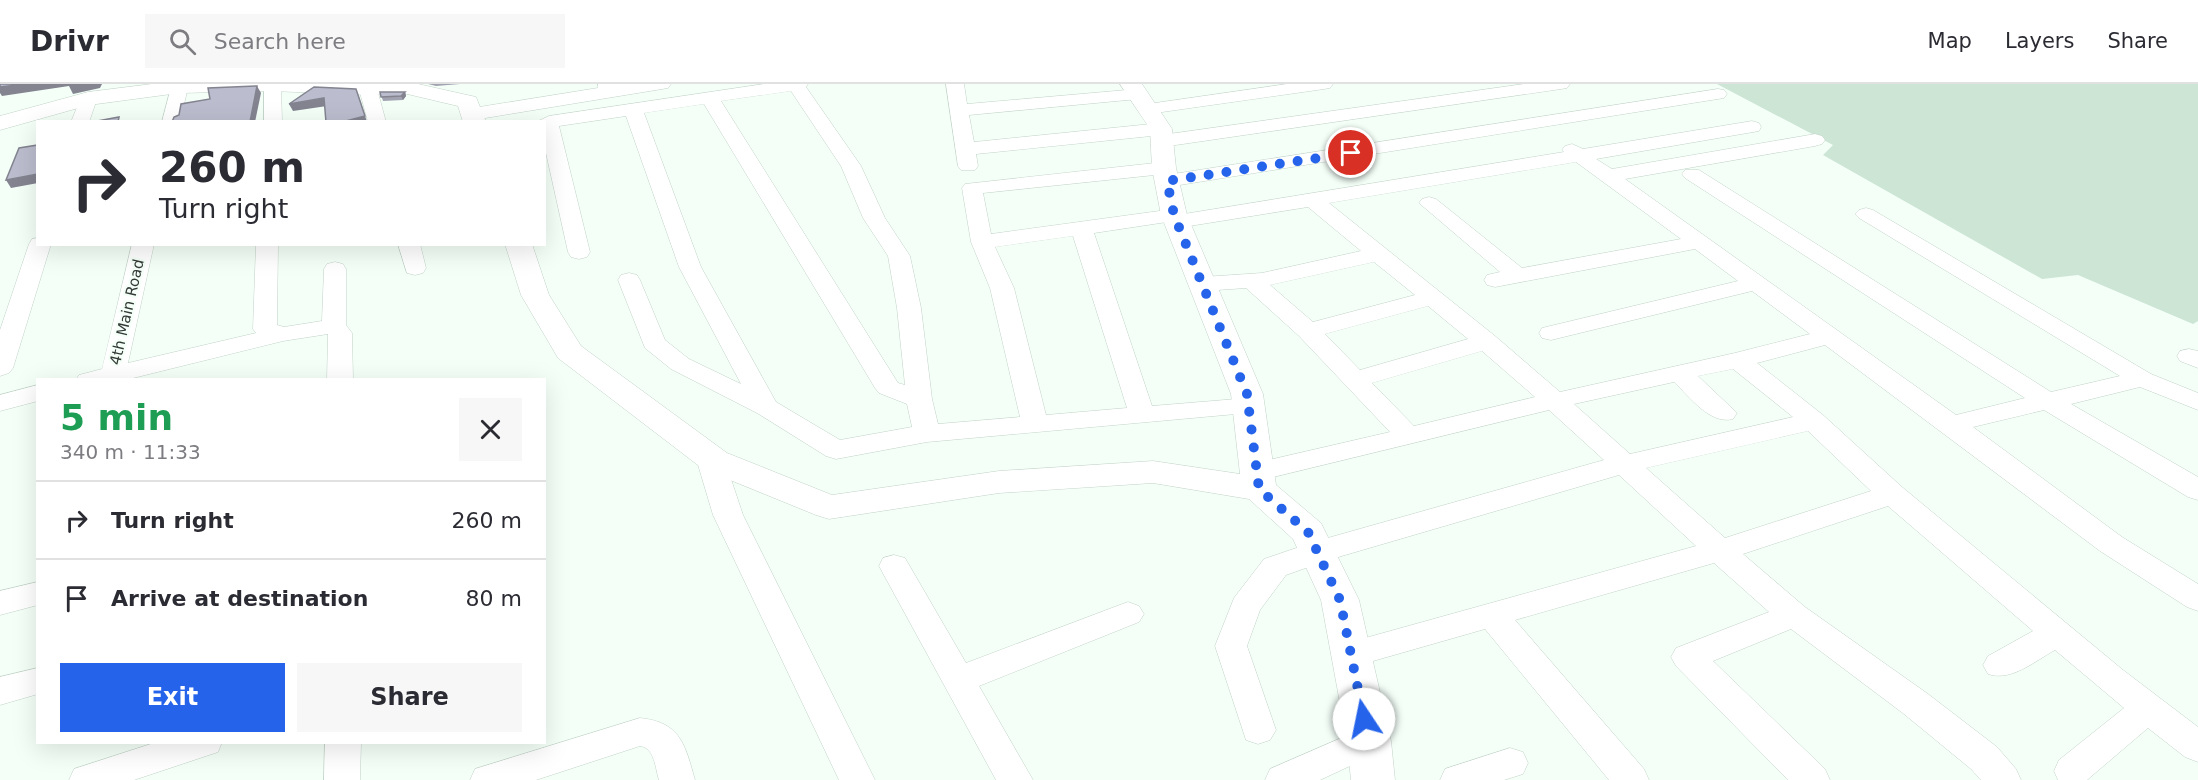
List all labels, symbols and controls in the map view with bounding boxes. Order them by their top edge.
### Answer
search box [145,14,565,68]
text: Drivr [30,25,109,58]
icon: search [166,25,199,58]
text: Search here [214,29,346,54]
text: Map [1928,29,1972,53]
text: Layers [2005,29,2074,53]
text: Share [2107,29,2168,53]
pin [1325,127,1376,178]
icon: arrive [1334,136,1367,169]
text: 260 m [159,143,305,192]
icon: right [60,144,138,222]
text: Turn right [159,193,288,224]
street label: 4th Main Road [106,257,148,367]
text: 5 min [60,397,173,438]
button: close [459,398,522,461]
text: 340 m · 11:33 [60,440,201,464]
icon: right [60,504,93,537]
text: Turn right [111,508,234,533]
text: 260 m [452,508,522,533]
icon: arrive [60,582,93,615]
text: Arrive at destination [111,586,368,611]
text: 80 m [466,586,522,611]
button: Exit [60,663,285,732]
button: Share [297,663,522,732]
position arrow [1332,687,1396,751]

